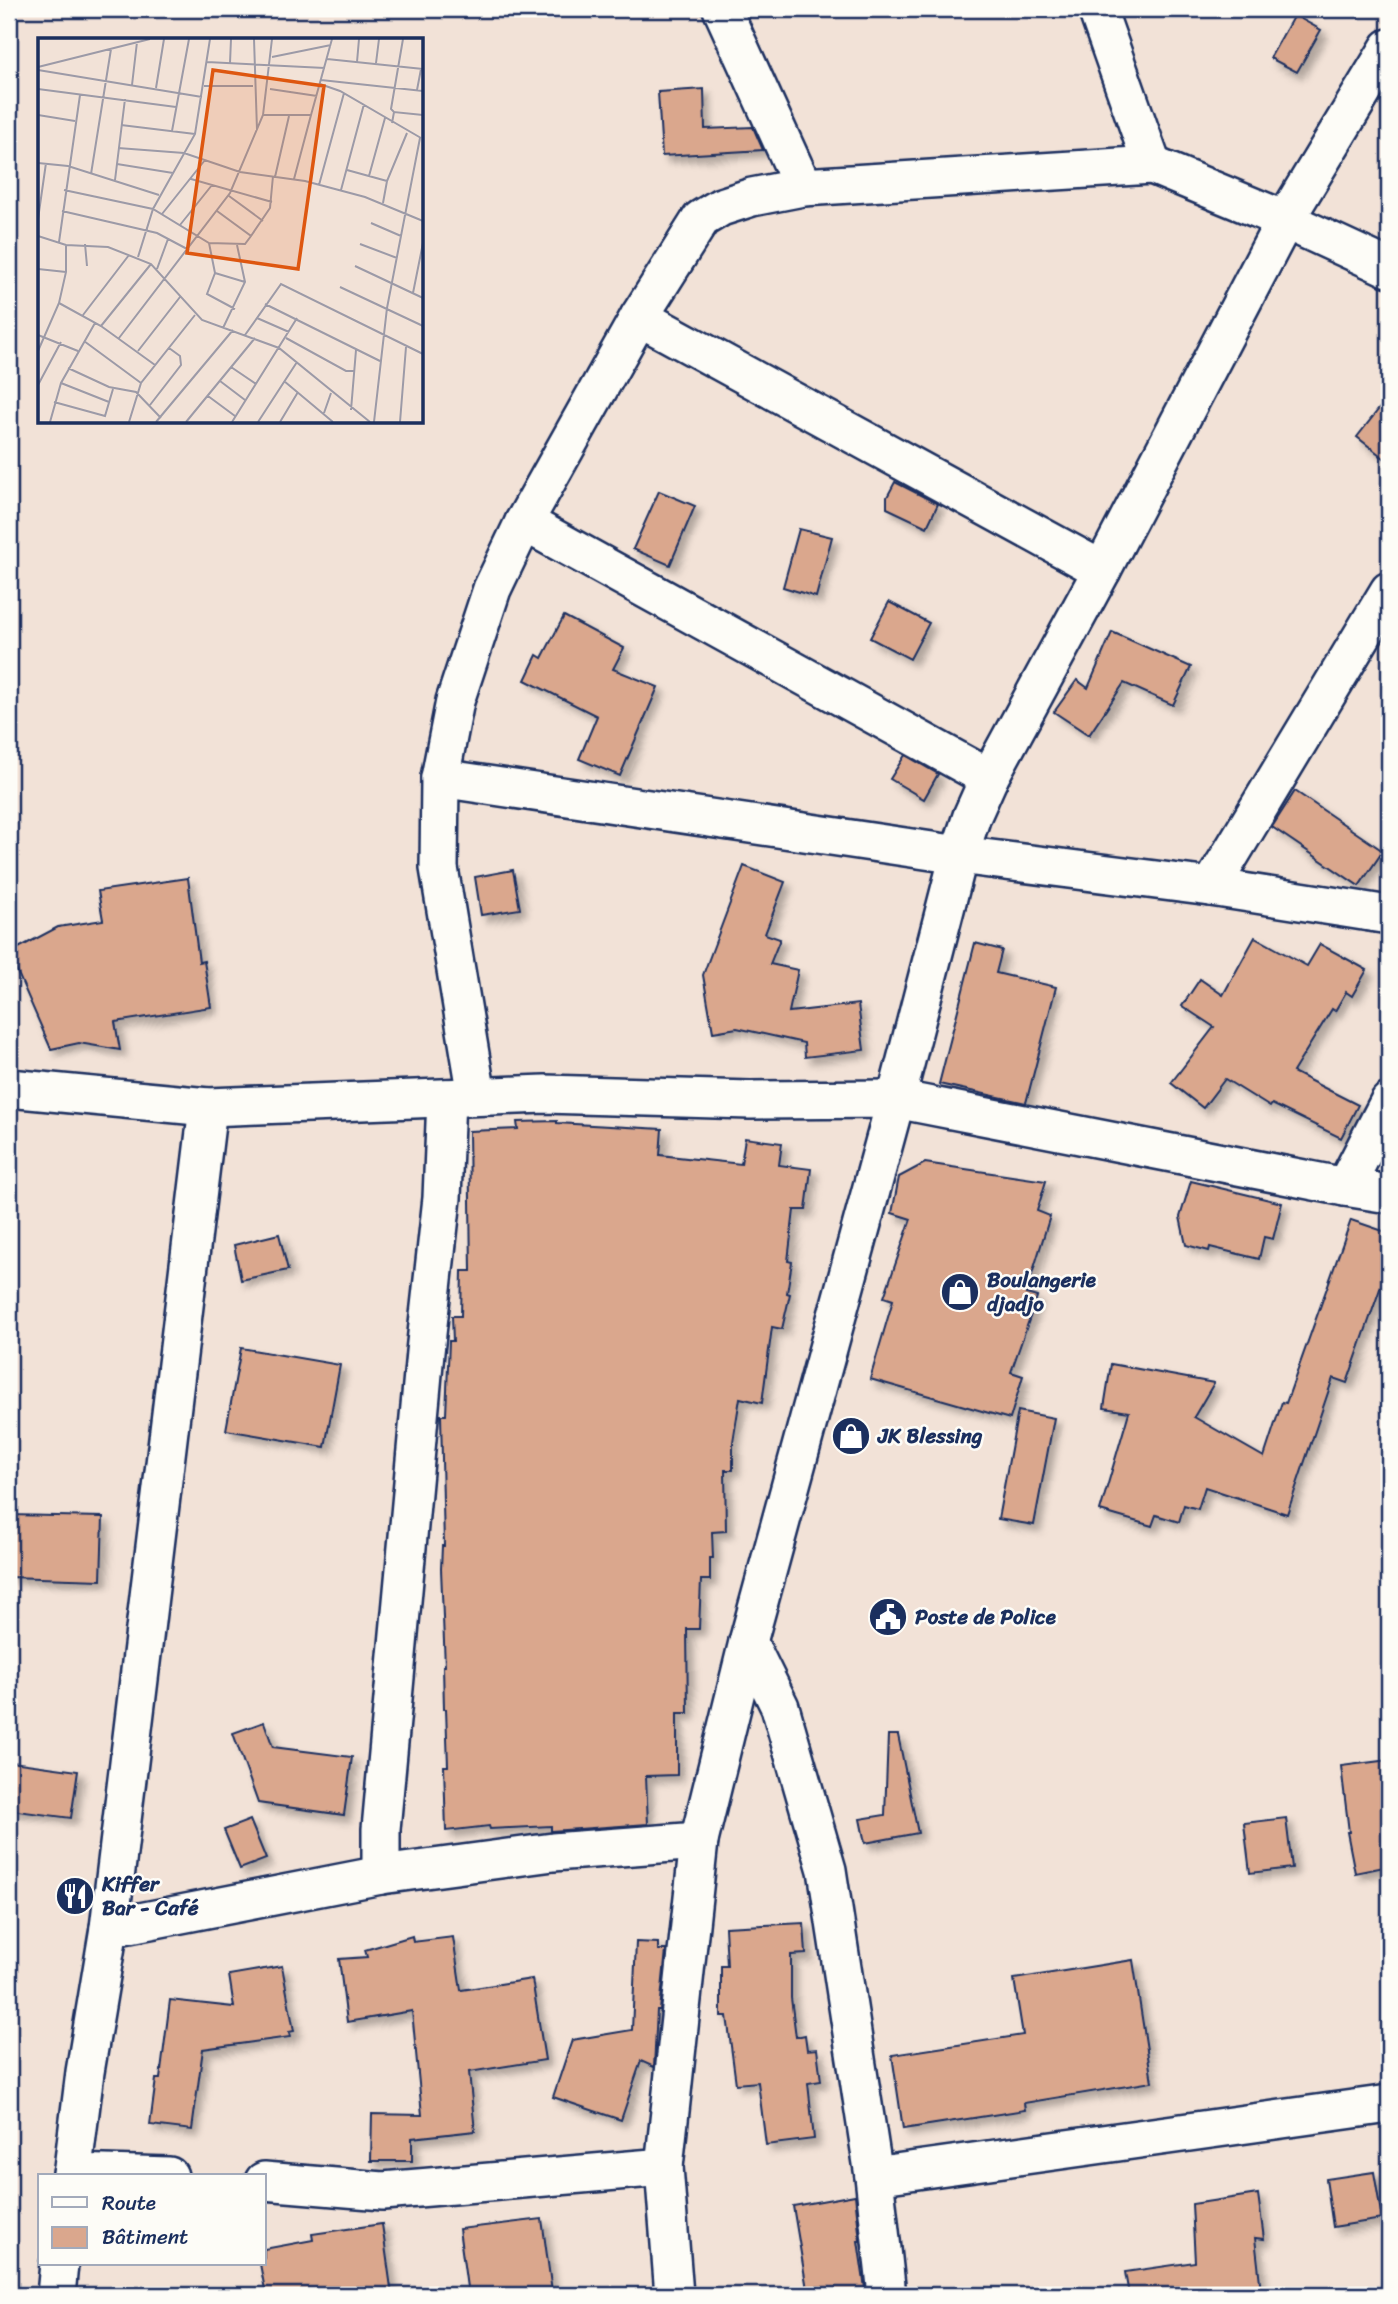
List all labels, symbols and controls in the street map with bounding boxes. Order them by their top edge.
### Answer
inset map [38,38,424,424]
place label: Boulangerie djadjo [987,1261,1097,1323]
shop icon: Boulangerie djadjo [939,1271,981,1313]
shop icon: JK Blessing [830,1415,872,1457]
place label: JK Blessing [877,1417,983,1455]
public building icon: Poste de Police [867,1596,909,1638]
place label: Poste de Police [915,1598,1057,1636]
place label: Kiffer Bar - Café [101,1865,199,1927]
restaurant icon: Kiffer Bar - Café [54,1875,96,1917]
legend [38,2174,266,2266]
text: Route [102,2184,156,2222]
text: Bâtiment [102,2218,188,2256]

